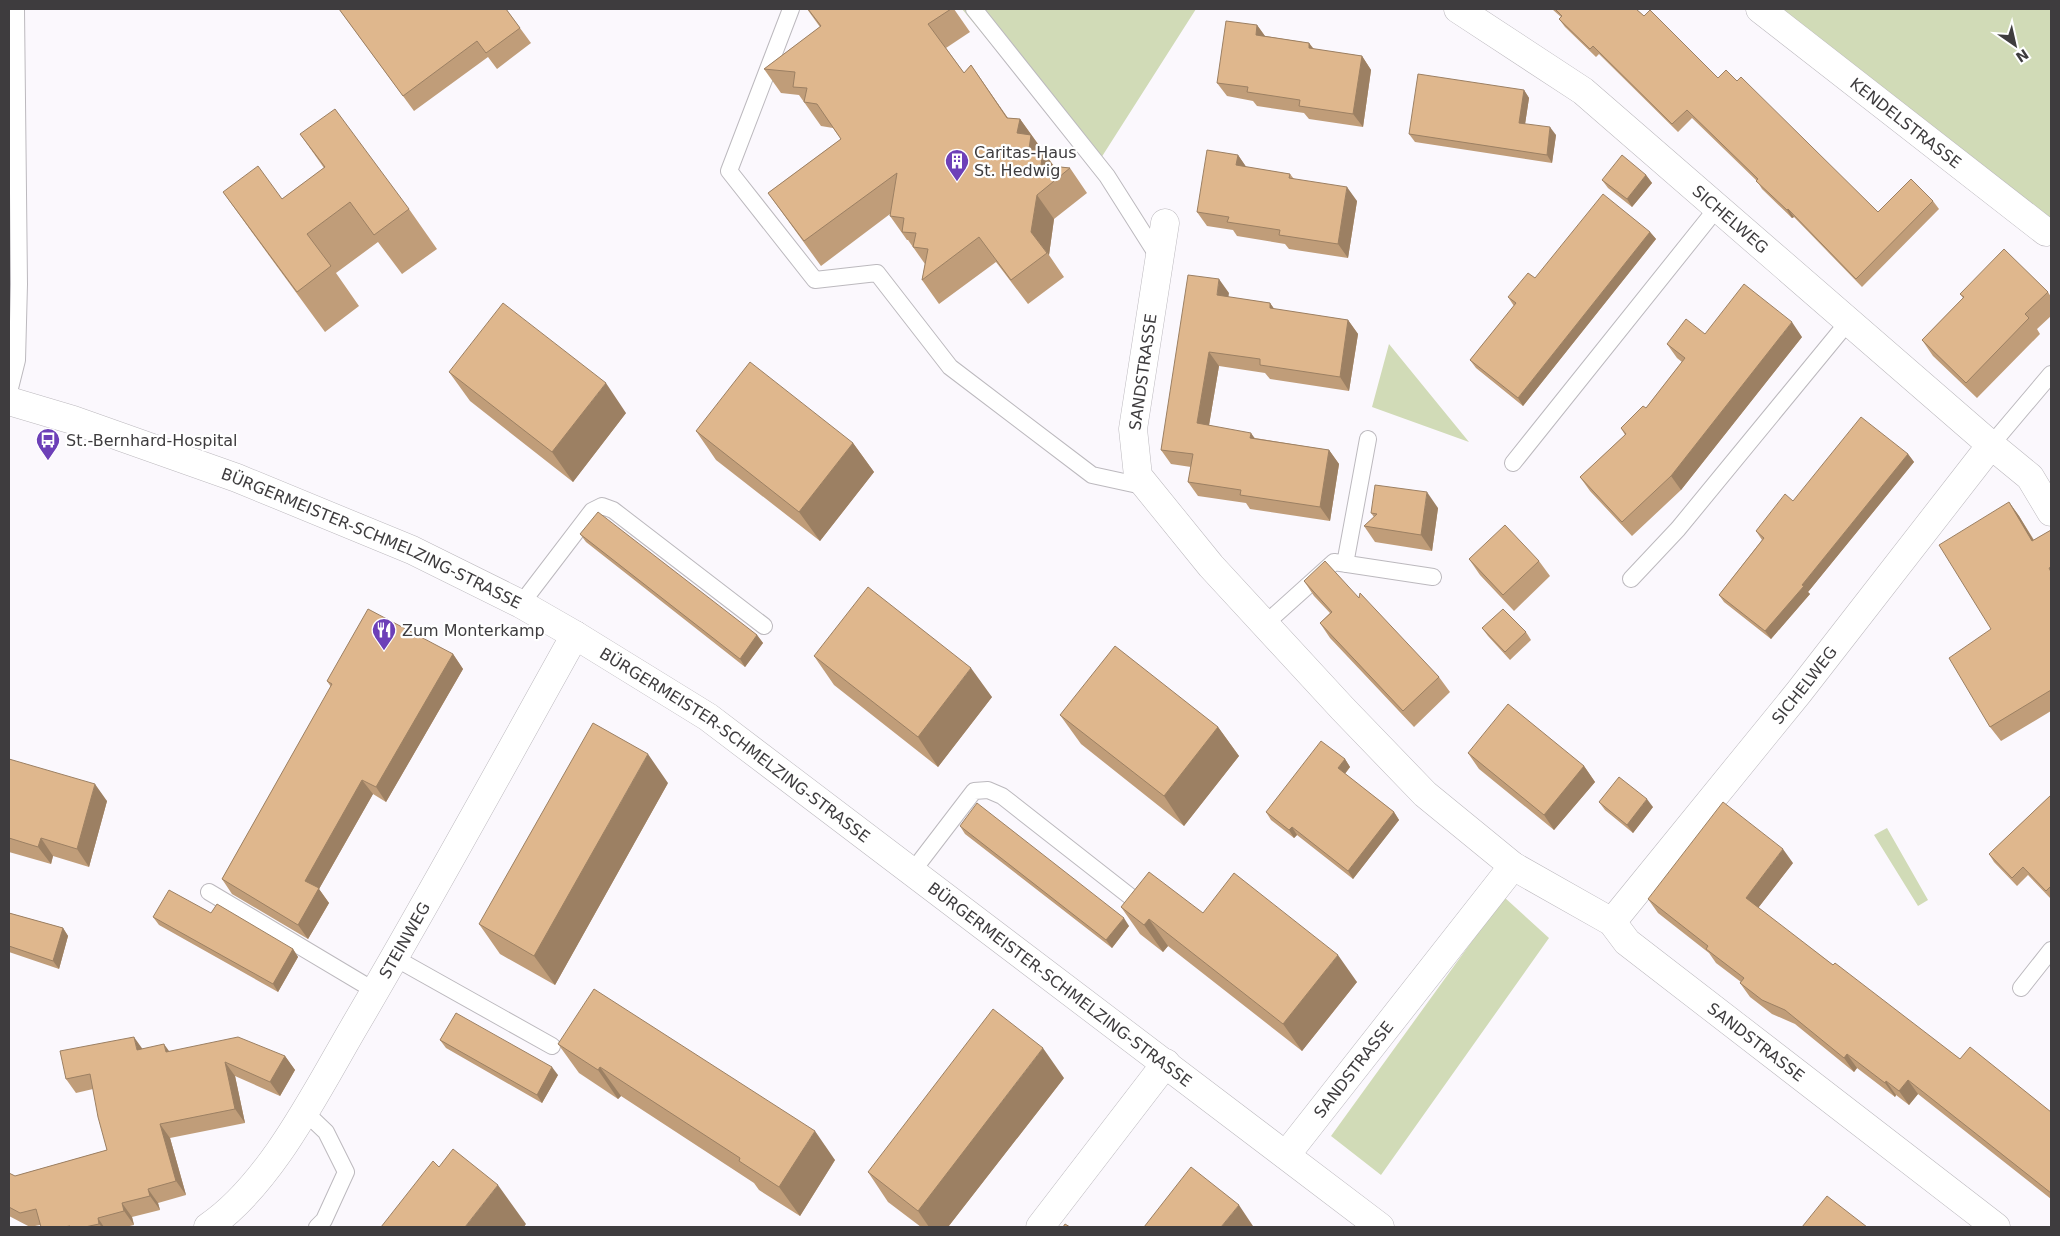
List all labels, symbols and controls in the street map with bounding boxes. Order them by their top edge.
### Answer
north arrow [1990,20,2040,70]
text: N [2013,46,2032,66]
street label: KENDELSTRASSE [1847,74,1965,172]
place label: Caritas-Haus St. Hedwig [974,143,1077,180]
building icon: Caritas-Haus St. Hedwig [944,148,970,182]
street label: SICHELWEG [1689,181,1772,257]
street label: SANDSTRASSE [1125,313,1161,431]
bus stop icon: St.-Bernhard-Hospital [35,427,61,461]
place label: St.-Bernhard-Hospital [66,431,237,450]
street label: BÜRGERMEISTER-SCHMELZING-STRASSE [219,464,525,612]
restaurant icon: Zum Monterkamp [371,617,397,651]
place label: Zum Monterkamp [402,621,545,640]
street label: SICHELWEG [1767,642,1841,728]
street label: BÜRGERMEISTER-SCHMELZING-STRASSE [596,643,874,846]
street label: BÜRGERMEISTER-SCHMELZING-STRASSE [924,878,1196,1090]
street label: STEINWEG [375,899,434,982]
street label: SANDSTRASSE [1704,998,1808,1085]
street label: SANDSTRASSE [1310,1017,1397,1121]

